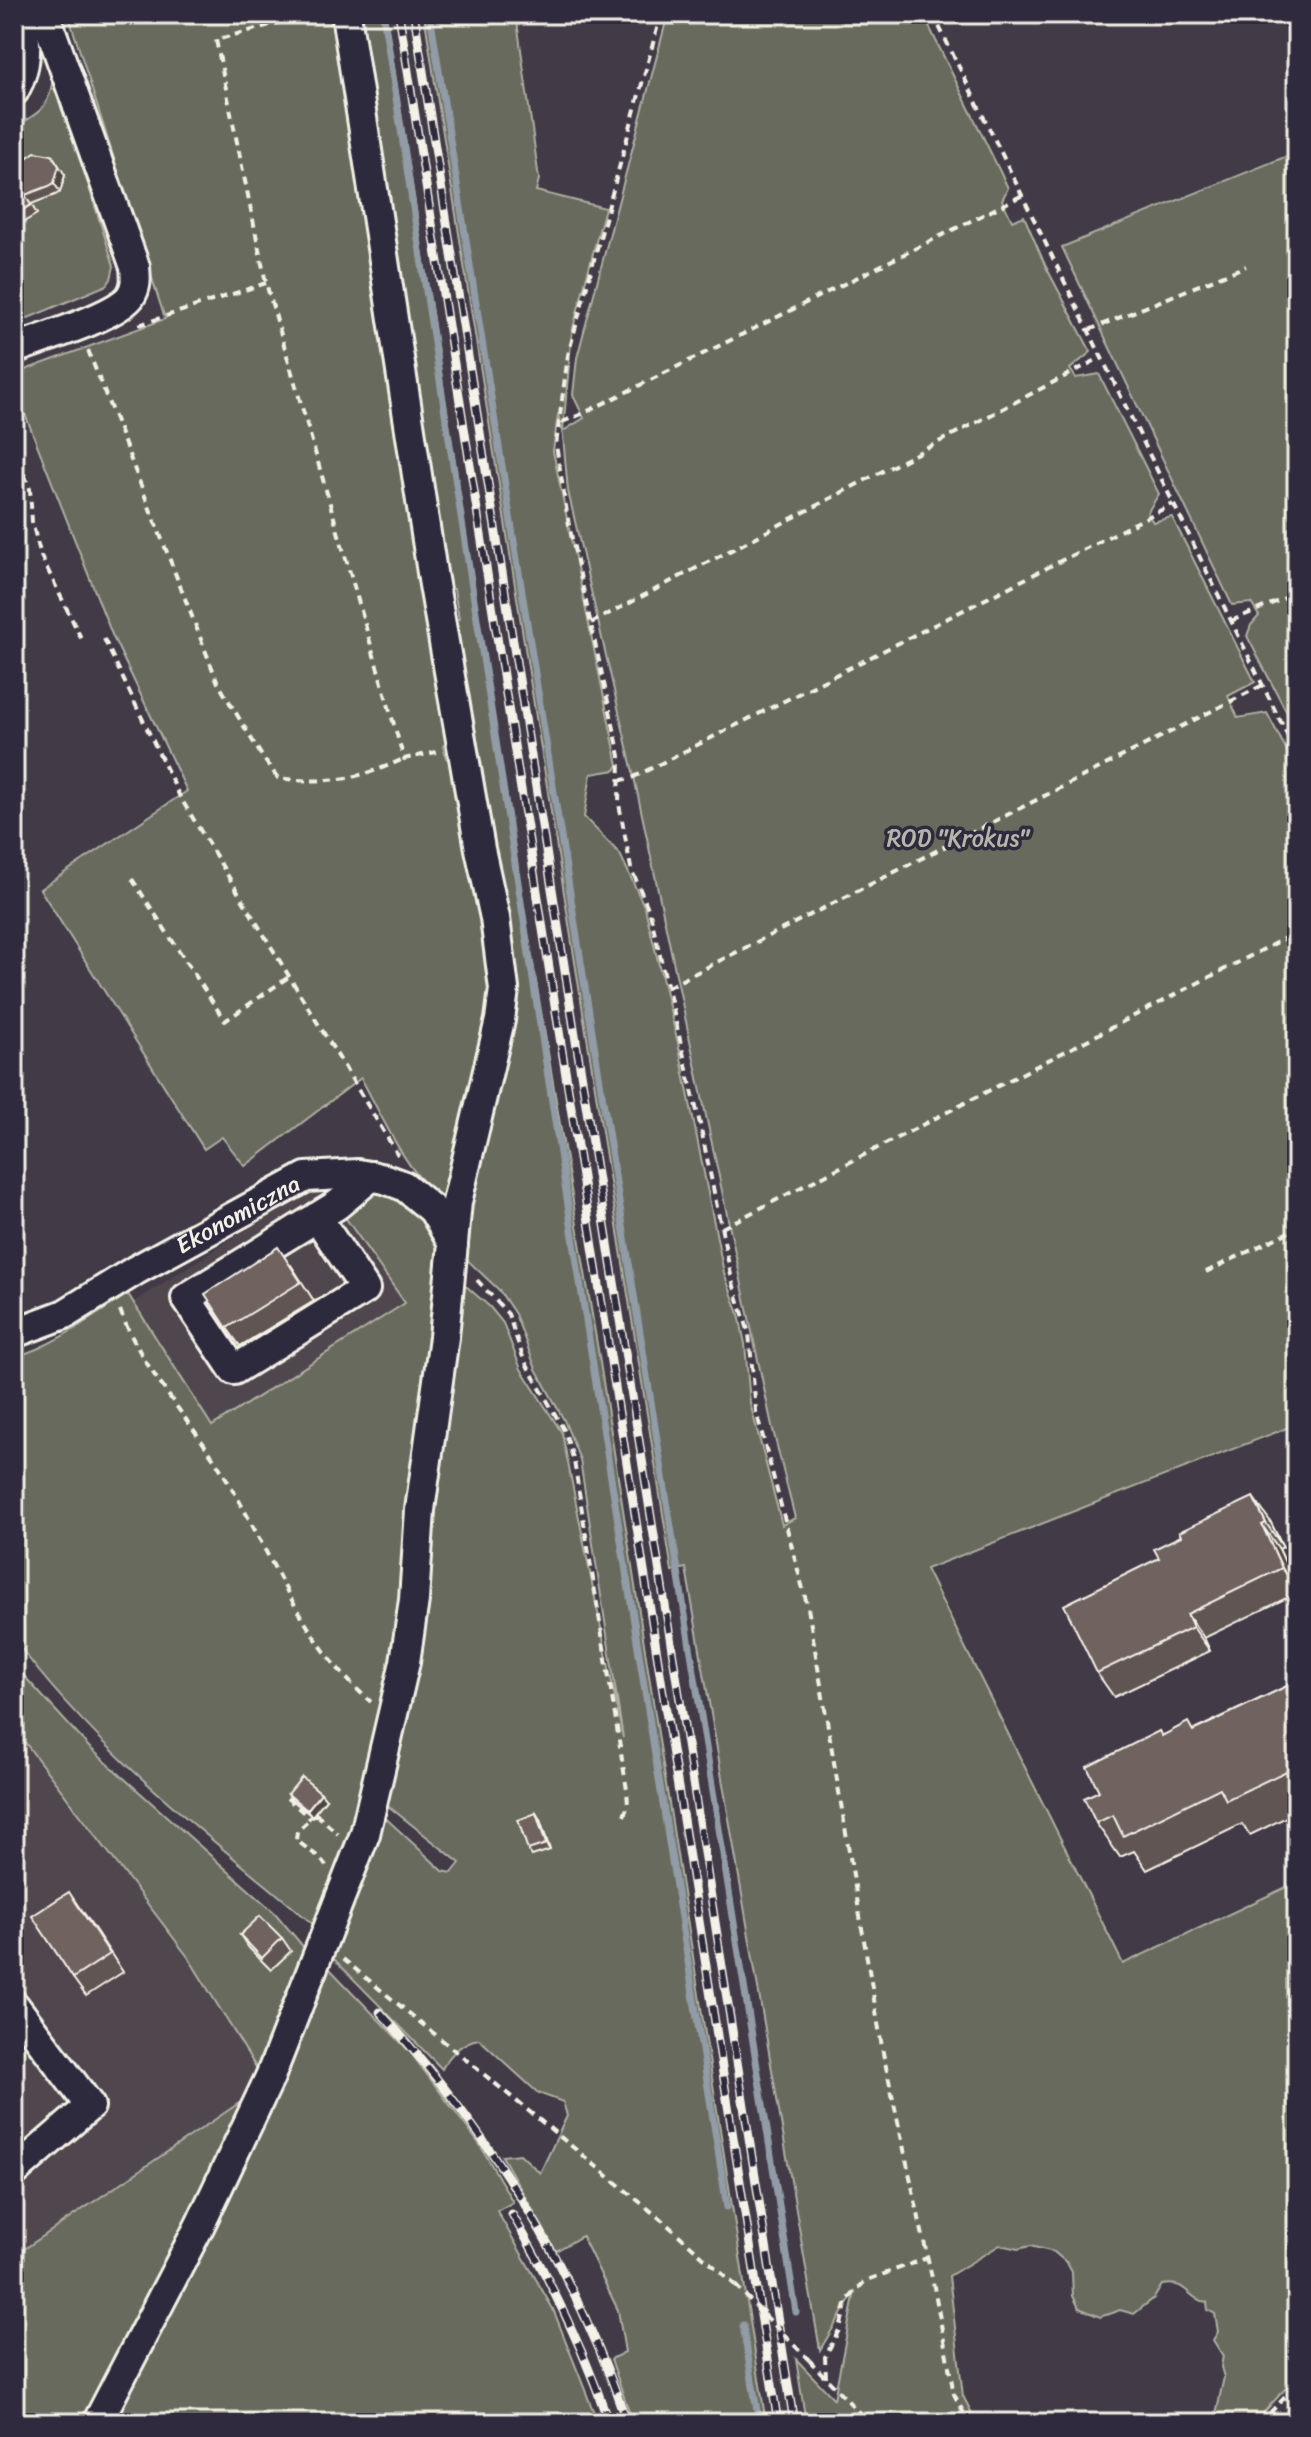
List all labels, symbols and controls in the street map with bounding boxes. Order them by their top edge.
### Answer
park label: ROD "Krokus" [887,817,1031,859]
street label: Ekonomiczna [168,1163,308,1266]

